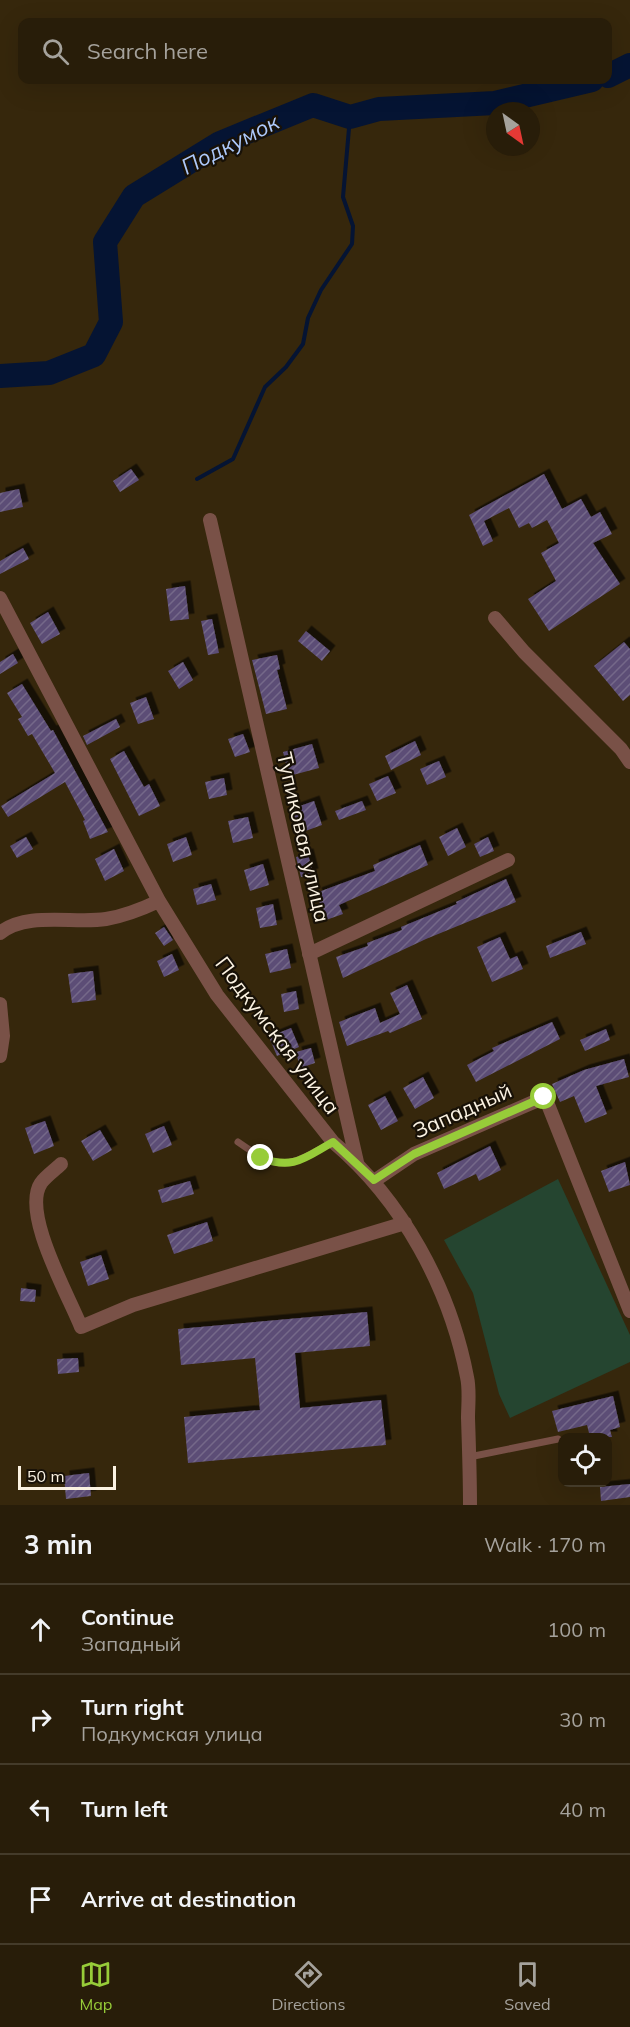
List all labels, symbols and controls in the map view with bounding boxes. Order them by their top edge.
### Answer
search box [18,18,612,84]
icon: search [39,35,72,68]
text: Search here [87,37,208,65]
north arrow [486,102,540,156]
water label: Подкумок [176,107,285,181]
street label: Тупиковая улица [272,749,336,925]
street label: Подкумская улица [210,951,346,1119]
street label: Западный [409,1077,515,1143]
route start [530,1083,556,1109]
route end [247,1144,273,1170]
map controls [558,1433,612,1487]
button: locate [558,1433,612,1487]
scale bar [18,1463,116,1490]
text: 50 m [27,1466,64,1486]
text: 3 min [24,1528,93,1561]
text: Walk · 170 m [484,1532,606,1557]
text: Continue [81,1603,174,1631]
icon: ahead [24,1613,57,1646]
text: 100 m [547,1617,606,1642]
text: Западный [81,1631,181,1656]
text: Turn right [81,1693,184,1721]
icon: right [24,1703,57,1736]
text: 30 m [559,1707,606,1732]
text: Подкумская улица [81,1721,263,1746]
icon: left [24,1793,57,1826]
text: Turn left [81,1795,168,1823]
text: 40 m [559,1797,606,1822]
icon: arrive [24,1883,57,1916]
text: Arrive at destination [81,1885,296,1913]
tab: Map [79,1958,112,2014]
tab: Directions [271,1958,345,2014]
tab: Saved [504,1958,551,2014]

